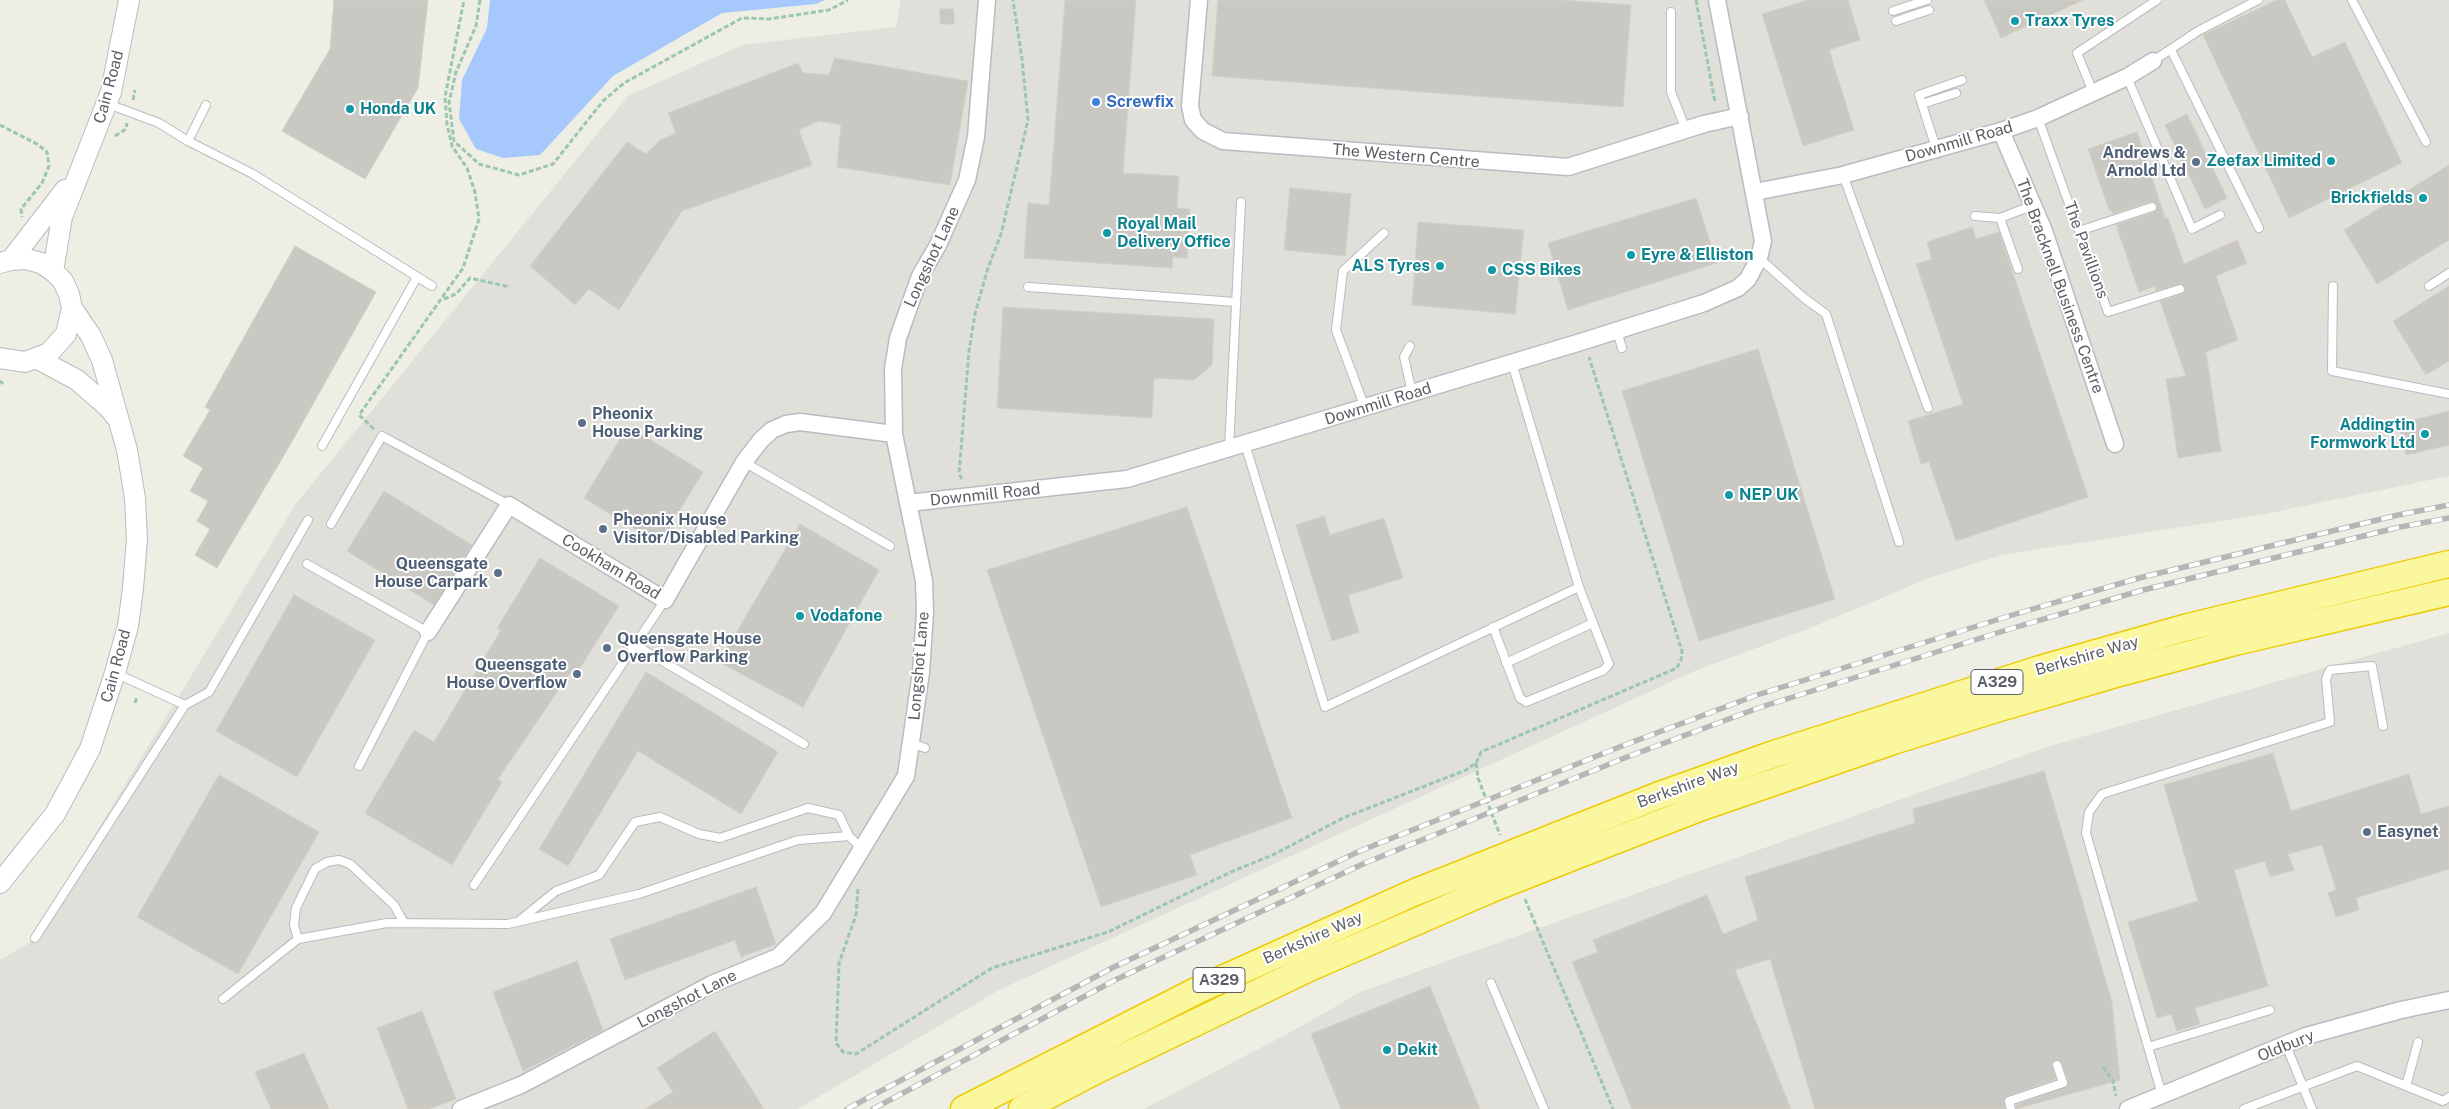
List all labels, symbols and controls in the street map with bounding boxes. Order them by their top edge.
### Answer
place label: Traxx Tyres [2025,11,2114,31]
marker: Traxx Tyres [2009,15,2021,27]
street label: Cain Road [90,48,128,126]
place label: Screwfix [1106,92,1174,112]
marker: Screwfix [1090,96,1102,108]
place label: Honda UK [360,99,436,119]
marker: Honda UK [344,103,356,115]
street label: Downmill Road [1903,117,2015,167]
street label: The Western Centre [1331,140,1481,172]
place label: Andrews & Arnold Ltd [2103,143,2186,181]
place label: Zeefax Limited [2206,151,2321,171]
marker: Zeefax Limited [2325,155,2337,167]
marker: Andrews & Arnold Ltd [2190,156,2202,168]
street label: The Bracknell Business Centre [2012,176,2108,396]
place label: Brickfields [2330,188,2413,208]
marker: Brickfields [2417,192,2429,204]
street label: The Pavillions [2060,199,2112,301]
street label: Longshot Lane [900,204,964,310]
place label: Royal Mail Delivery Office [1117,214,1231,252]
marker: Royal Mail Delivery Office [1101,227,1113,239]
place label: Eyre & Elliston [1641,245,1753,265]
marker: Eyre & Elliston [1625,249,1637,261]
place label: ALS Tyres [1352,256,1430,276]
marker: ALS Tyres [1434,260,1446,272]
place label: CSS Bikes [1502,260,1581,280]
marker: CSS Bikes [1486,264,1498,276]
street label: Downmill Road [1322,379,1434,429]
place label: Pheonix House Parking [592,404,703,442]
place label: Addingtin Formwork Ltd [2310,415,2415,453]
marker: Pheonix House Parking [576,417,588,429]
marker: Addingtin Formwork Ltd [2419,428,2431,440]
street label: Downmill Road [929,480,1041,510]
place label: NEP UK [1739,485,1799,505]
marker: NEP UK [1723,489,1735,501]
place label: Pheonix House Visitor/Disabled Parking [613,510,799,548]
marker: Pheonix House Visitor/Disabled Parking [597,523,609,535]
street label: Cookham Road [558,530,664,604]
place label: Queensgate House Carpark [374,554,488,592]
marker: Queensgate House Carpark [492,567,504,579]
place label: Vodafone [810,606,882,626]
marker: Vodafone [794,610,806,622]
street label: Longshot Lane [905,611,933,721]
street label: Cain Road [97,627,135,705]
place label: Queensgate House Overflow Parking [617,629,761,667]
street label: Berkshire Way [2033,632,2141,680]
marker: Queensgate House Overflow Parking [601,642,613,654]
place label: Queensgate House Overflow [446,655,567,693]
marker: Queensgate House Overflow [571,668,583,680]
road number: A329 [1971,670,2023,694]
street label: Berkshire Way [1634,758,1742,812]
place label: Easynet [2377,822,2439,842]
marker: Easynet [2361,826,2373,838]
street label: Berkshire Way [1260,907,1366,969]
street label: Longshot Lane [634,966,740,1032]
road number: A329 [1193,968,1245,992]
street label: Oldbury [2255,1026,2317,1066]
place label: Dekit [1397,1040,1438,1060]
marker: Dekit [1381,1044,1393,1056]

